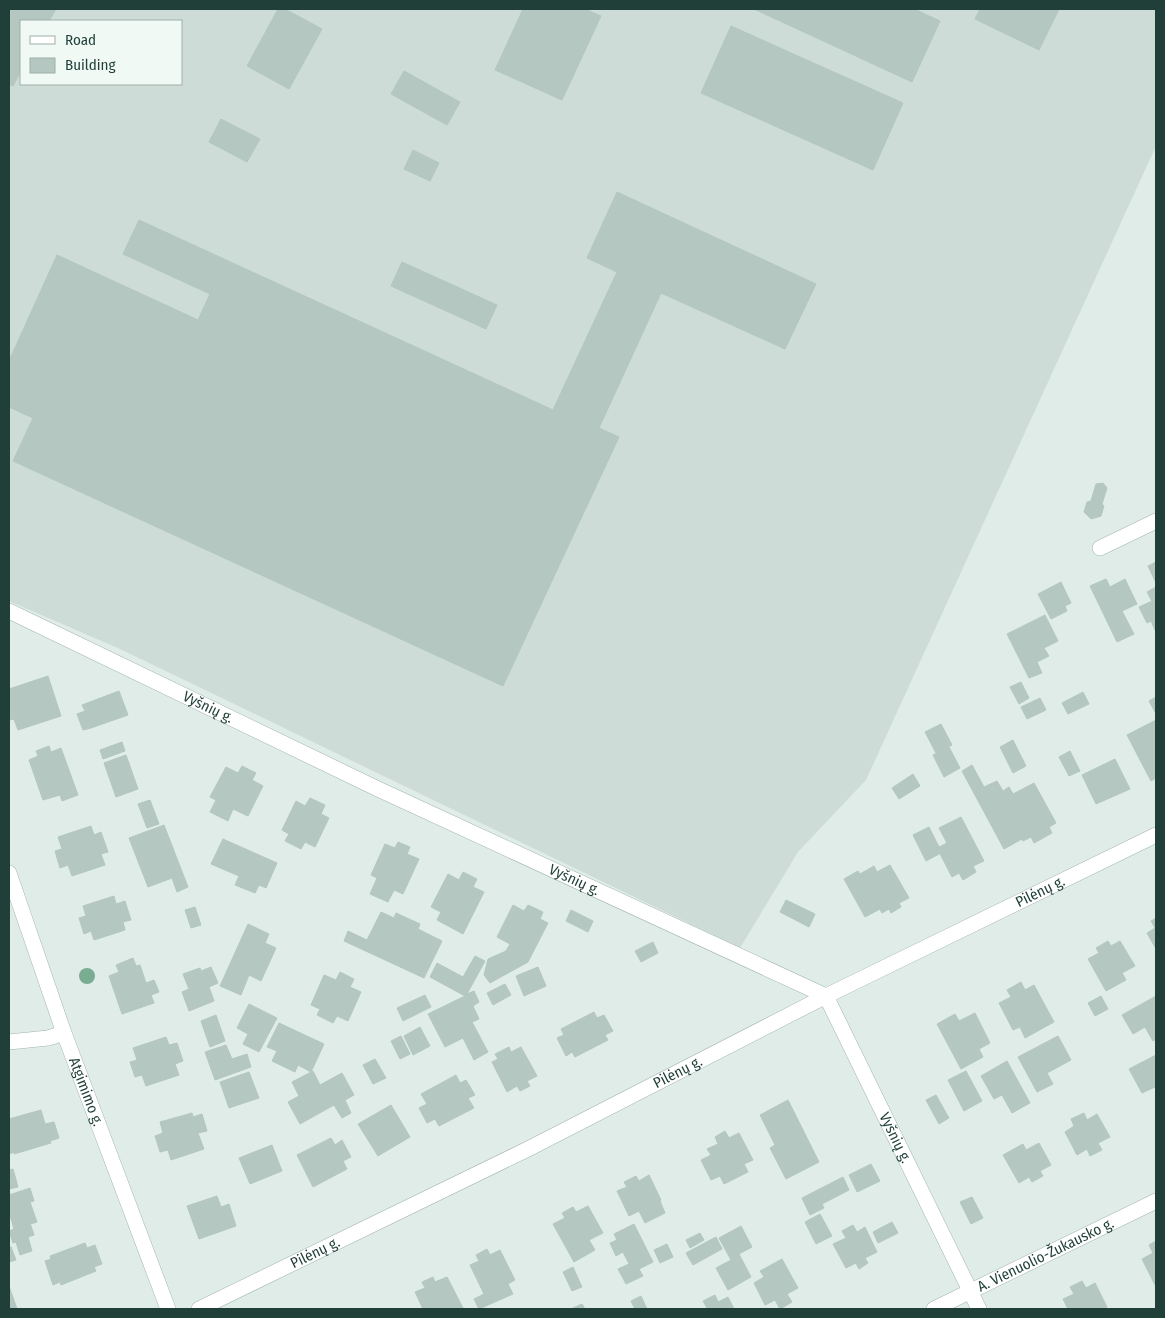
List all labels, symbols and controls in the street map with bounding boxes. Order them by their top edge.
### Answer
legend [20,20,182,85]
text: Road [65,31,96,49]
text: Building [65,56,116,74]
street label: Vyšnių g. [180,687,236,727]
street label: Vyšnių g. [546,860,603,899]
street label: Pilėnų g. [1013,872,1068,911]
street label: Pilėnų g. [650,1052,705,1092]
street label: Atgimimo g. [65,1055,107,1129]
street label: Vyšnių g. [875,1110,915,1166]
street label: A. Vienuolio-Žukausko g. [974,1214,1117,1296]
street label: Pilėnų g. [287,1233,343,1272]

